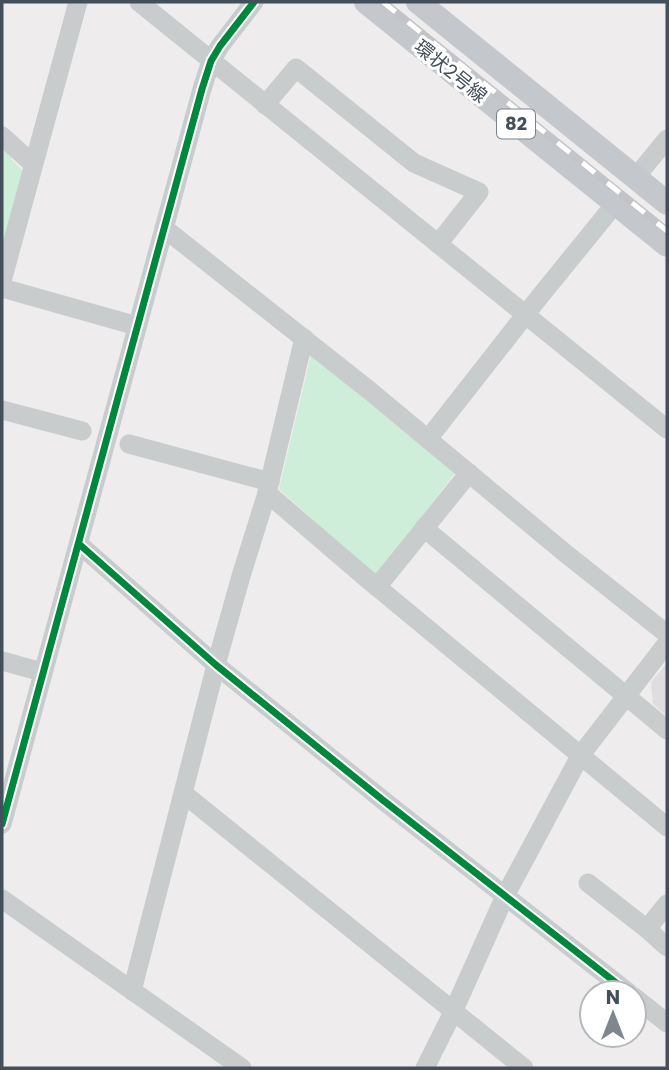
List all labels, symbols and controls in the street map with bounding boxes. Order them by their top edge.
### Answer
street label: 環状2号線 [408,34,493,109]
road number: 82 [497,110,535,139]
north arrow [578,979,648,1049]
text: N [606,984,620,1011]

